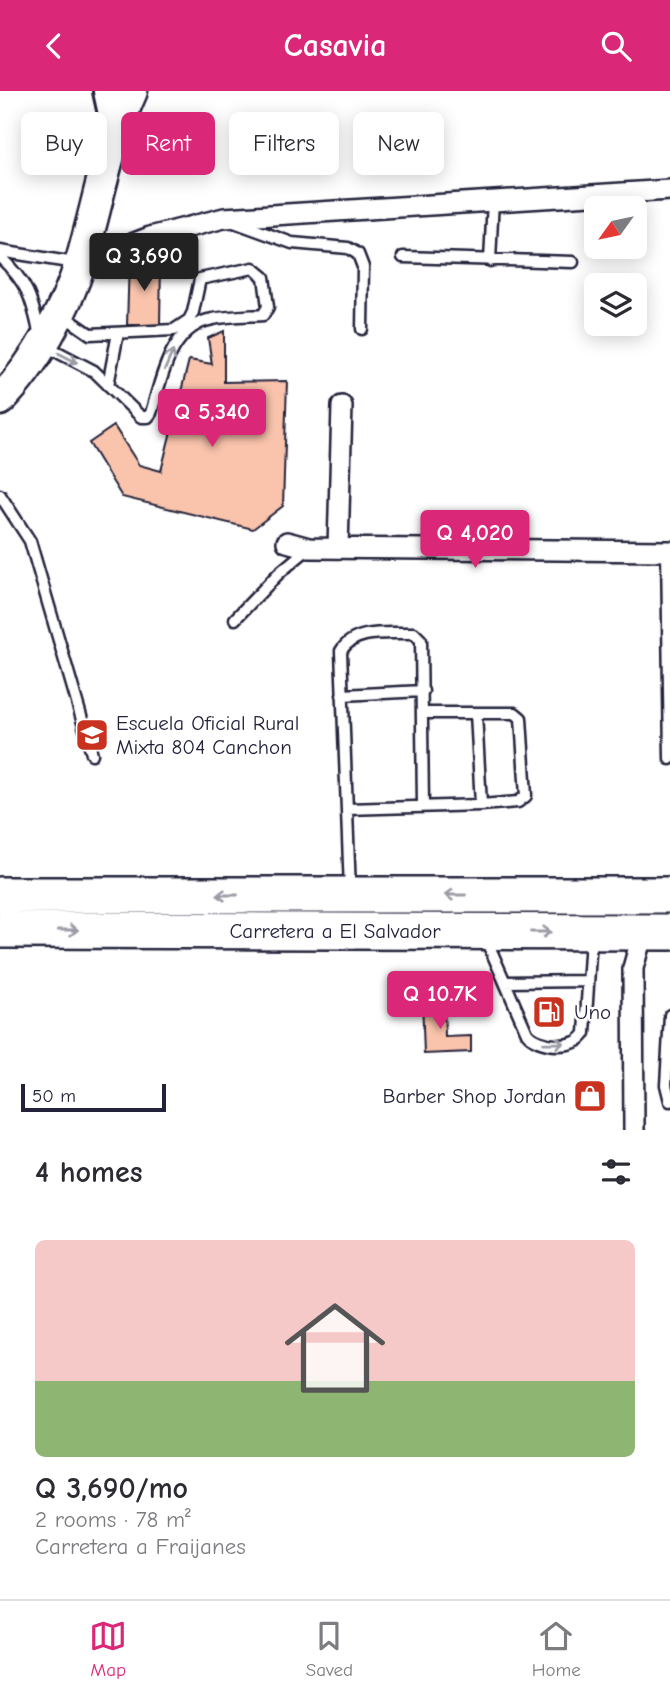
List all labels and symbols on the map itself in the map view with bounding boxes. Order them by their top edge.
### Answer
north arrow [584,196,648,259]
pin: Q 3,690 [79,233,209,293]
one-way arrow [163,350,176,372]
one-way arrow [57,351,78,365]
pin: Q 5,340 [147,389,277,449]
pin: Q 4,020 [410,511,540,570]
place label: Escuela Oficial Rural Mixta 804 Canchon [116,711,299,759]
school or university icon: Escuela Oficial Rural Mixta 804 Canchon [73,716,111,754]
one-way arrow [216,888,239,902]
one-way arrow [444,888,467,902]
street label: Carretera a El Salvador [229,919,441,943]
one-way arrow [56,923,79,937]
one-way arrow [529,925,552,939]
pin: Q 10.7K [375,971,505,1031]
fuel station icon: Uno [530,993,568,1031]
place label: Uno [574,1000,611,1024]
one-way arrow [542,1037,565,1050]
shop icon: Barber Shop Jordan [571,1077,609,1115]
scale bar [21,1081,166,1113]
place label: Barber Shop Jordan [383,1084,566,1108]

